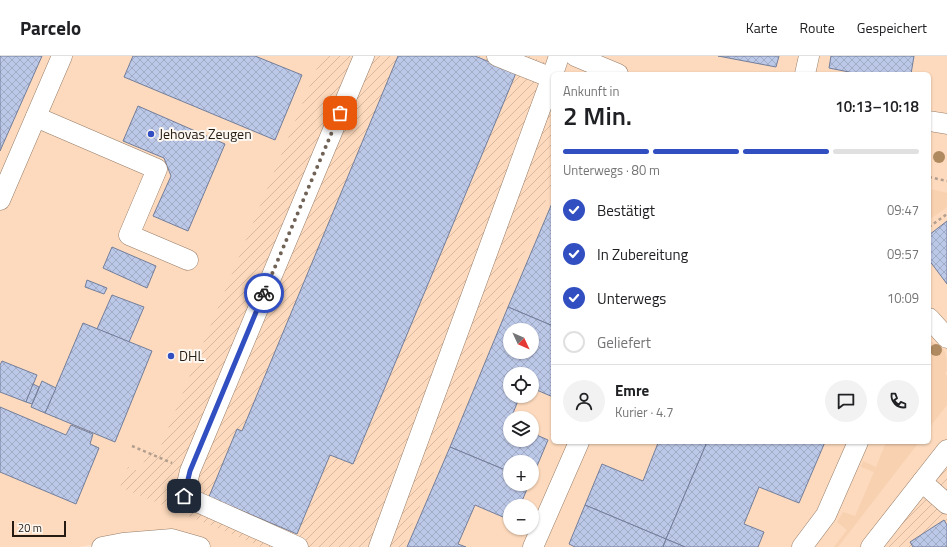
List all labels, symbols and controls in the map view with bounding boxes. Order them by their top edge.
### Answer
text: Parcelo [20,13,81,42]
text: Karte [746,17,778,38]
text: Route [800,17,835,38]
text: Gespeichert [857,17,927,38]
text: Ankunft in [563,81,619,101]
text: 10:13–10:18 [835,95,919,118]
pin [323,96,357,130]
text: 2 Min. [563,96,632,135]
icon: bag [329,102,351,124]
place label: Jehovas Zeugen [159,123,252,144]
marker: Jehovas Zeugen [146,129,156,139]
text: Unterwegs · 80 m [563,160,660,180]
icon: check [563,199,585,221]
text: Bestätigt [597,199,655,222]
text: 09:47 [887,200,919,220]
icon: check [563,243,585,265]
text: In Zubereitung [597,243,688,266]
text: 09:57 [887,244,919,264]
courier [244,273,284,313]
icon: bike [253,282,275,304]
icon: check [563,287,585,309]
text: Unterwegs [597,287,666,310]
text: 10:09 [887,288,919,308]
north arrow [503,323,539,359]
map controls [503,323,539,535]
text: Geliefert [597,331,651,354]
place label: DHL [179,345,204,366]
marker: DHL [166,351,176,361]
button: locate [503,367,539,403]
text: Emre [615,379,649,402]
button: person [563,380,605,422]
button: chat [825,380,867,422]
button: phone [877,380,919,422]
text: Kurier · 4.7 [615,402,673,422]
button: layers [503,411,539,447]
button: + [503,455,539,491]
pin [167,479,201,513]
icon: home [173,485,195,507]
button: − [503,499,539,535]
scale bar [12,519,66,538]
text: 20 m [18,520,42,536]

